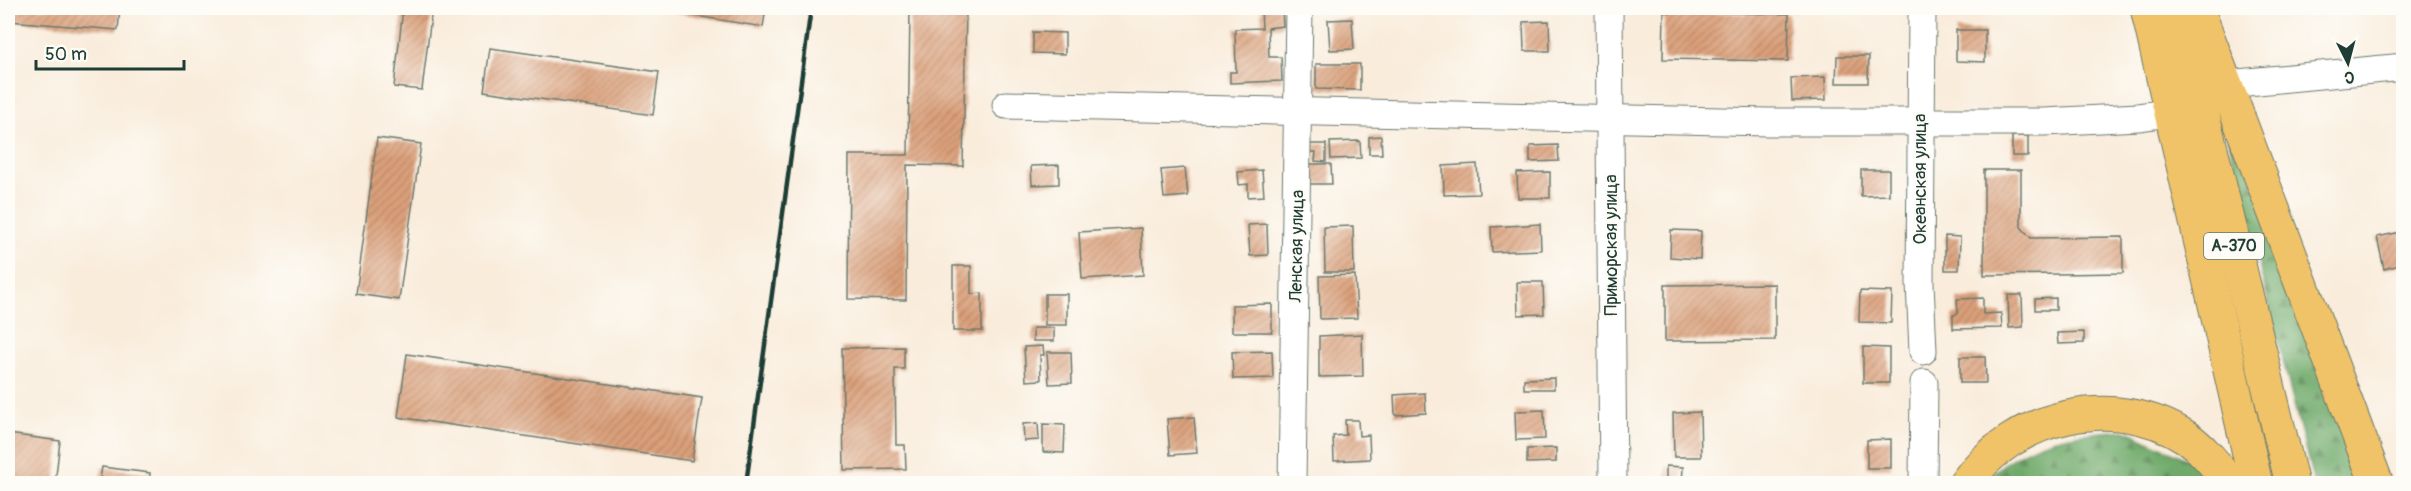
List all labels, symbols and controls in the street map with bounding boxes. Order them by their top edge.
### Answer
scale bar [36,33,184,71]
north arrow [2318,33,2378,93]
text: 50 m [45,43,87,66]
text: С [2343,66,2355,87]
street label: Океанская улица [1909,114,1932,244]
street label: Приморская улица [1600,174,1623,316]
street label: Ленская улица [1285,189,1309,304]
road number: А-370 [2204,233,2264,259]

